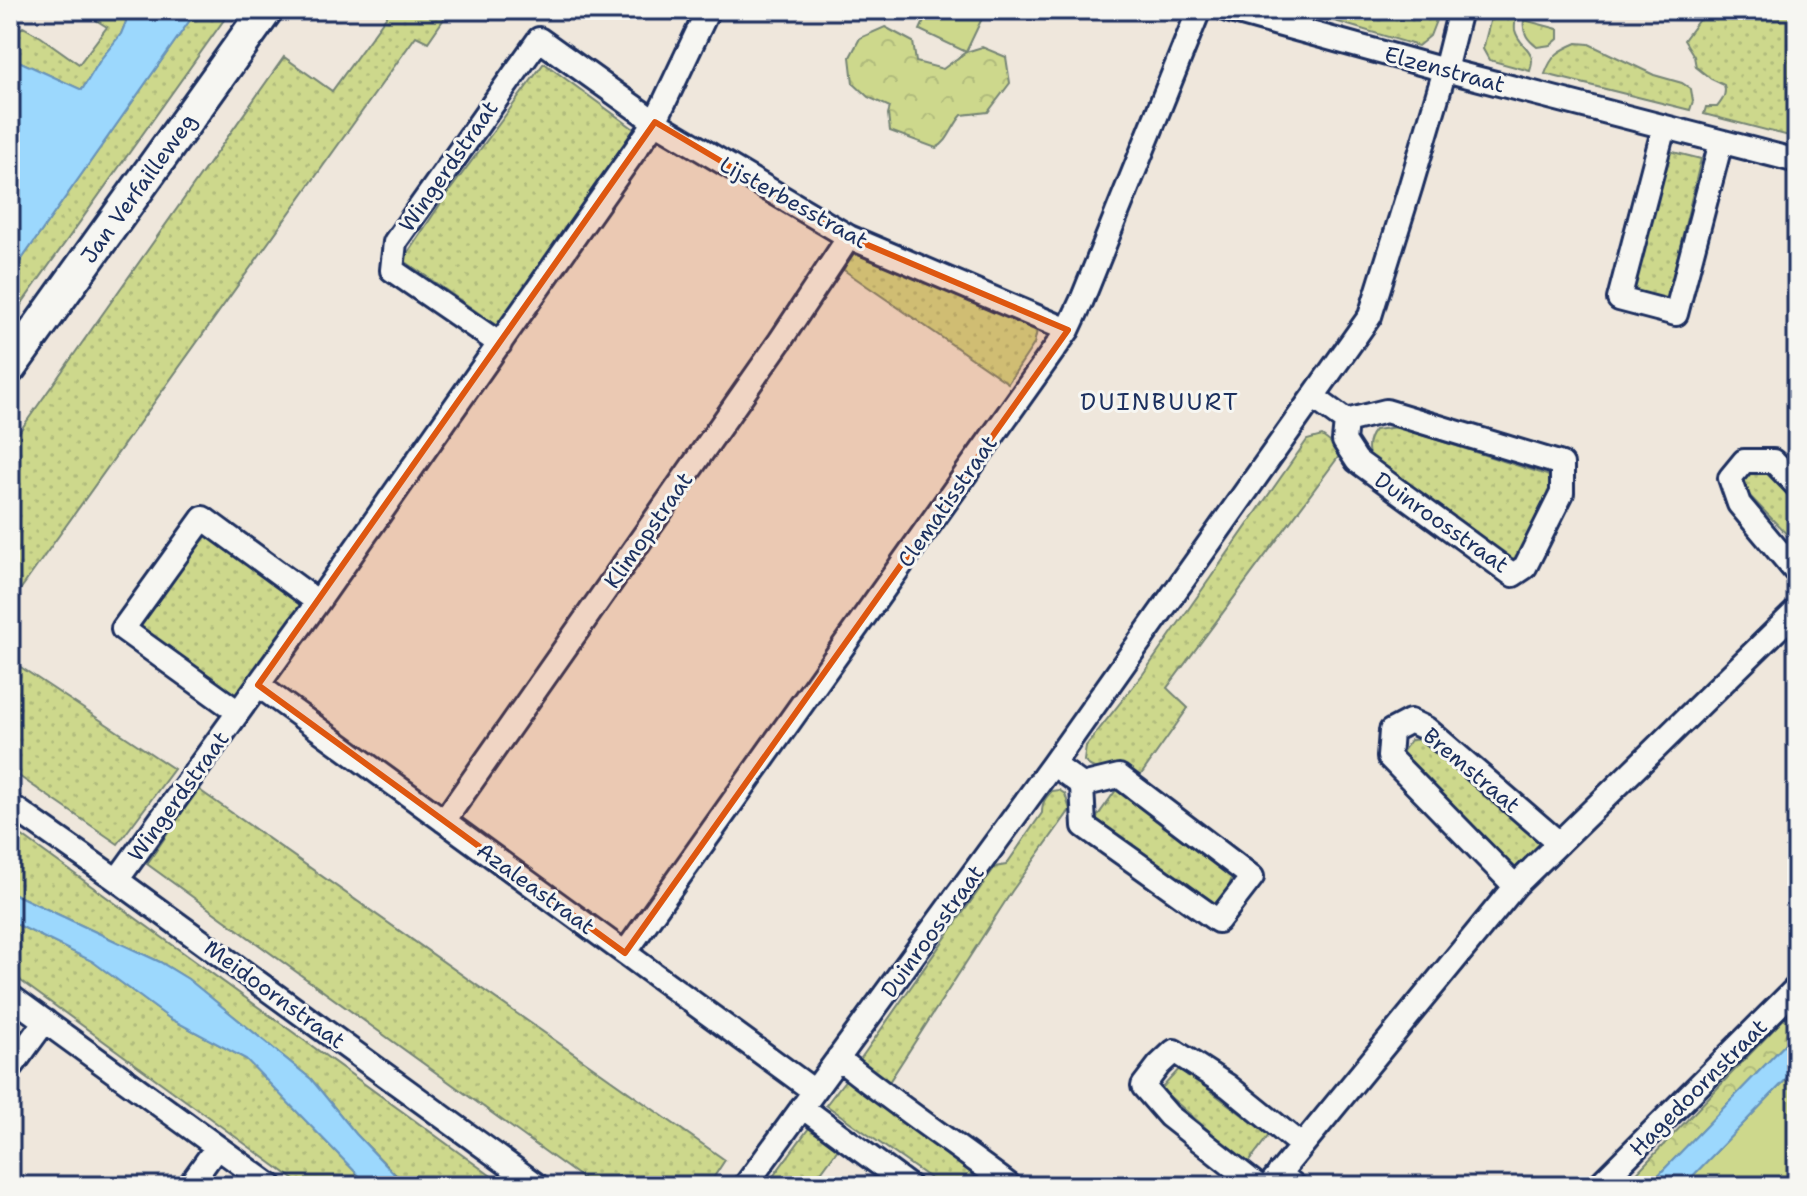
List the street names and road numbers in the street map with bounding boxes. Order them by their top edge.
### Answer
street label: Elzenstraat [1381,39,1508,99]
street label: Wingerdstraat [392,95,505,238]
street label: Jan Verfailleweg [74,107,203,269]
street label: Lijsterbesstraat [714,150,873,255]
street label: Clematisstraat [891,429,1004,573]
street label: Duinroosstraat [1369,465,1515,580]
street label: Klimopstraat [598,466,699,594]
street label: Bremstraat [1417,721,1526,820]
street label: Wingerdstraat [121,725,236,867]
street label: Azaleastraat [471,836,601,941]
street label: Duinroosstraat [874,859,990,1004]
street label: Meidoornstraat [198,933,351,1055]
street label: Hagedoornstraat [1623,1012,1773,1162]

